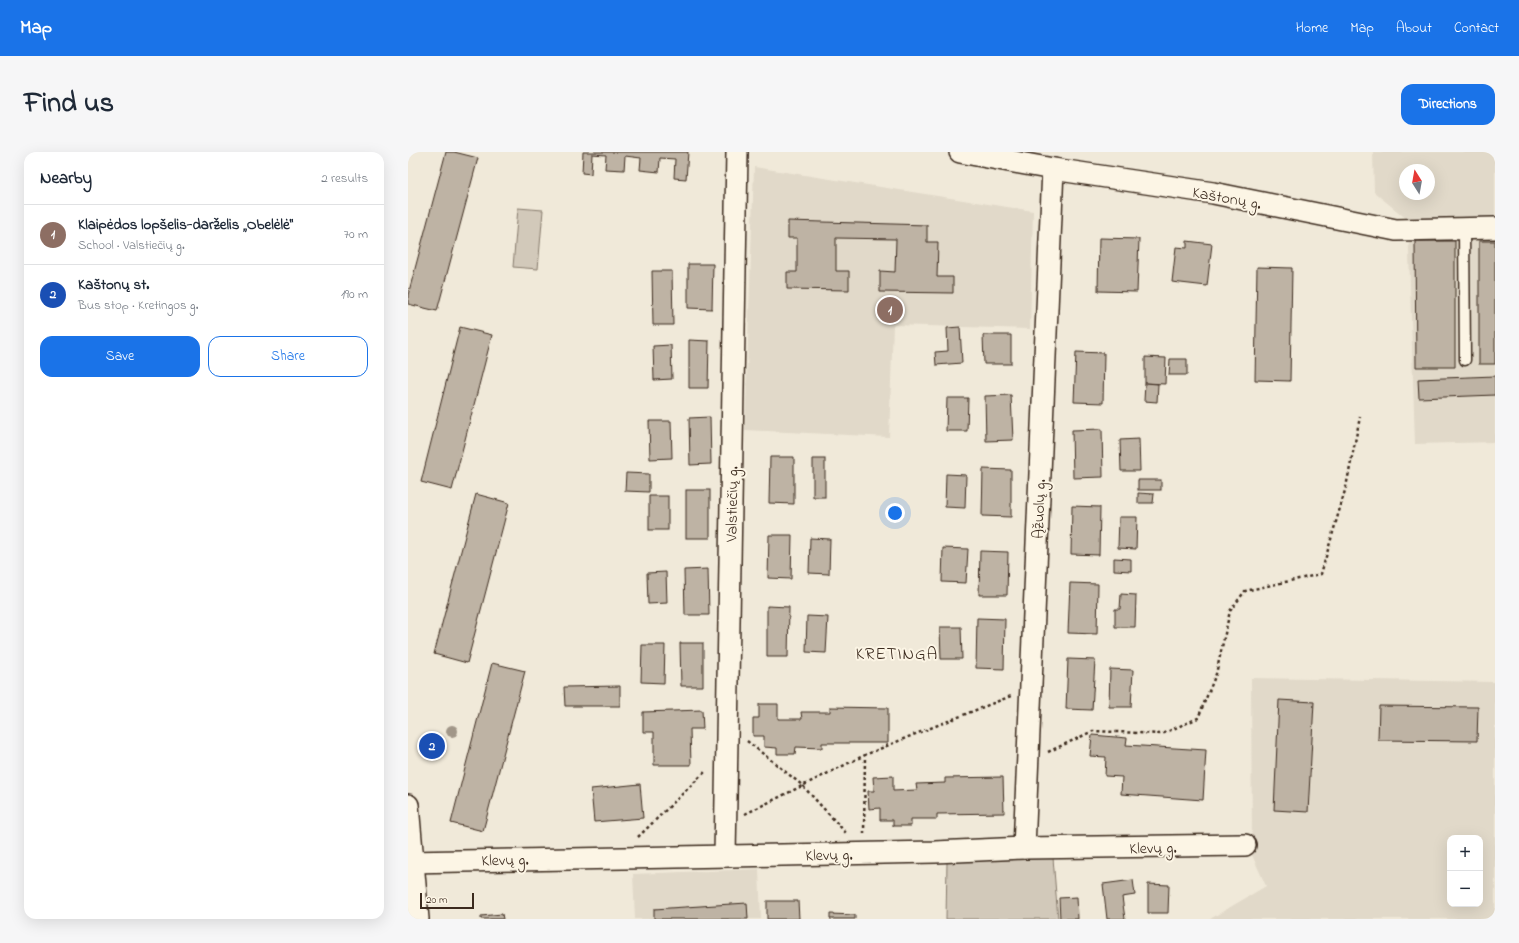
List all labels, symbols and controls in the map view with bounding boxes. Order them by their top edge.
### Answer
text: Map [20,15,52,42]
text: Home [1296,18,1328,39]
text: Map [1350,18,1374,39]
text: About [1396,18,1432,39]
text: Contact [1454,18,1499,39]
text: Find us [24,84,114,125]
button: Directions [1401,84,1495,125]
north arrow [1399,164,1435,200]
text: Nearby [40,166,92,191]
text: 2 results [321,169,368,188]
street label: Kaštonų g. [1190,181,1263,217]
text: Klaipėdos lopšelis-darželis „Obelėlė“ [78,214,293,236]
text: 1 [51,225,55,244]
text: 70 m [344,225,368,244]
text: School · Valstiečių g. [78,236,185,255]
text: Kaštonų st. [78,274,149,296]
text: 2 [50,285,56,304]
text: 190 m [341,285,368,304]
pin: 1 [877,295,903,325]
text: Bus stop · Kretingos g. [78,296,198,315]
button: Save [40,336,200,377]
button: Share [208,336,368,377]
street label: Valstiečių g. [720,466,746,543]
street label: Ąžuolų g. [1027,479,1053,539]
your location [885,503,905,523]
district label: KRETINGA [856,642,938,667]
pin: 2 [419,731,445,761]
map controls [1447,835,1483,907]
button: + [1447,835,1483,871]
street label: Klevų g. [1129,837,1177,861]
street label: Klevų g. [805,844,853,868]
street label: Klevų g. [481,849,529,873]
button: − [1447,871,1483,907]
scale bar [420,891,474,910]
text: 20 m [426,892,448,908]

